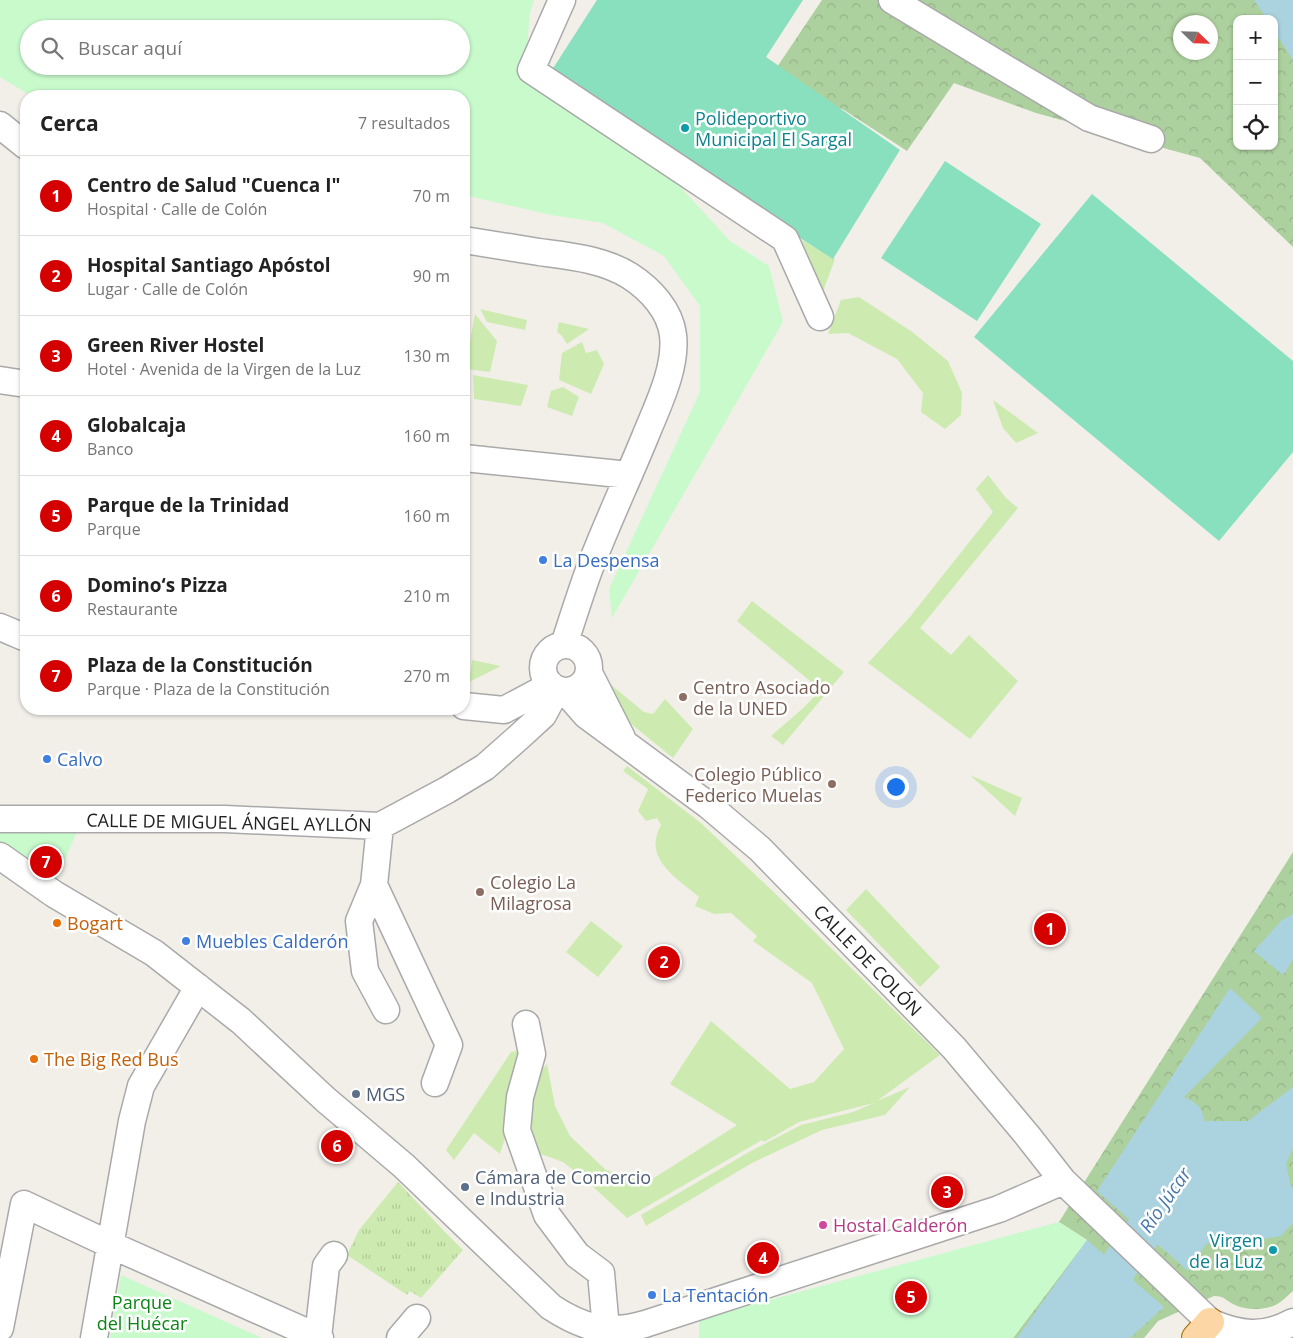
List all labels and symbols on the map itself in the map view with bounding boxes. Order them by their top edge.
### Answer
north arrow [1173,15,1218,60]
place label: Polideportivo Municipal El Sargal [695,106,852,151]
marker: Polideportivo Municipal El Sargal [679,122,691,134]
place label: La Despensa [553,548,660,572]
marker: La Despensa [537,554,549,566]
place label: Centro Asociado de la UNED [693,675,831,720]
marker: Centro Asociado de la UNED [677,691,689,703]
place label: Calvo [57,747,103,771]
marker: Calvo [41,753,53,765]
place label: Colegio Público Federico Muelas [685,762,822,807]
your location [883,774,909,800]
marker: Colegio Público Federico Muelas [826,778,838,790]
street label: CALLE DE MIGUEL ÁNGEL AYLLÓN [86,808,372,836]
pin: 7 [30,843,62,881]
place label: Colegio La Milagrosa [490,870,576,915]
marker: Colegio La Milagrosa [474,886,486,898]
street label: CALLE DE COLÓN [809,899,927,1021]
pin: 1 [1034,910,1066,948]
place label: Bogart [67,911,123,935]
marker: Bogart [51,917,63,929]
place label: Muebles Calderón [196,929,348,953]
marker: Muebles Calderón [180,935,192,947]
pin: 2 [648,943,680,981]
place label: The Big Red Bus [44,1047,179,1071]
marker: The Big Red Bus [28,1053,40,1065]
place label: MGS [366,1082,405,1106]
marker: MGS [350,1088,362,1100]
pin: 6 [321,1127,353,1165]
water label: Río Júcar [1133,1161,1198,1238]
place label: Cámara de Comercio e Industria [475,1165,651,1210]
pin: 3 [931,1173,963,1211]
marker: Cámara de Comercio e Industria [459,1181,471,1193]
place label: Hostal Calderón [833,1213,968,1237]
marker: Hostal Calderón [817,1219,829,1231]
place label: Virgen de la Luz [1189,1228,1263,1273]
pin: 4 [747,1239,779,1277]
marker: Virgen de la Luz [1267,1244,1279,1256]
pin: 5 [895,1278,927,1316]
place label: La Tentación [662,1283,769,1307]
marker: La Tentación [646,1289,658,1301]
park label: Parque del Huécar [97,1290,188,1335]

